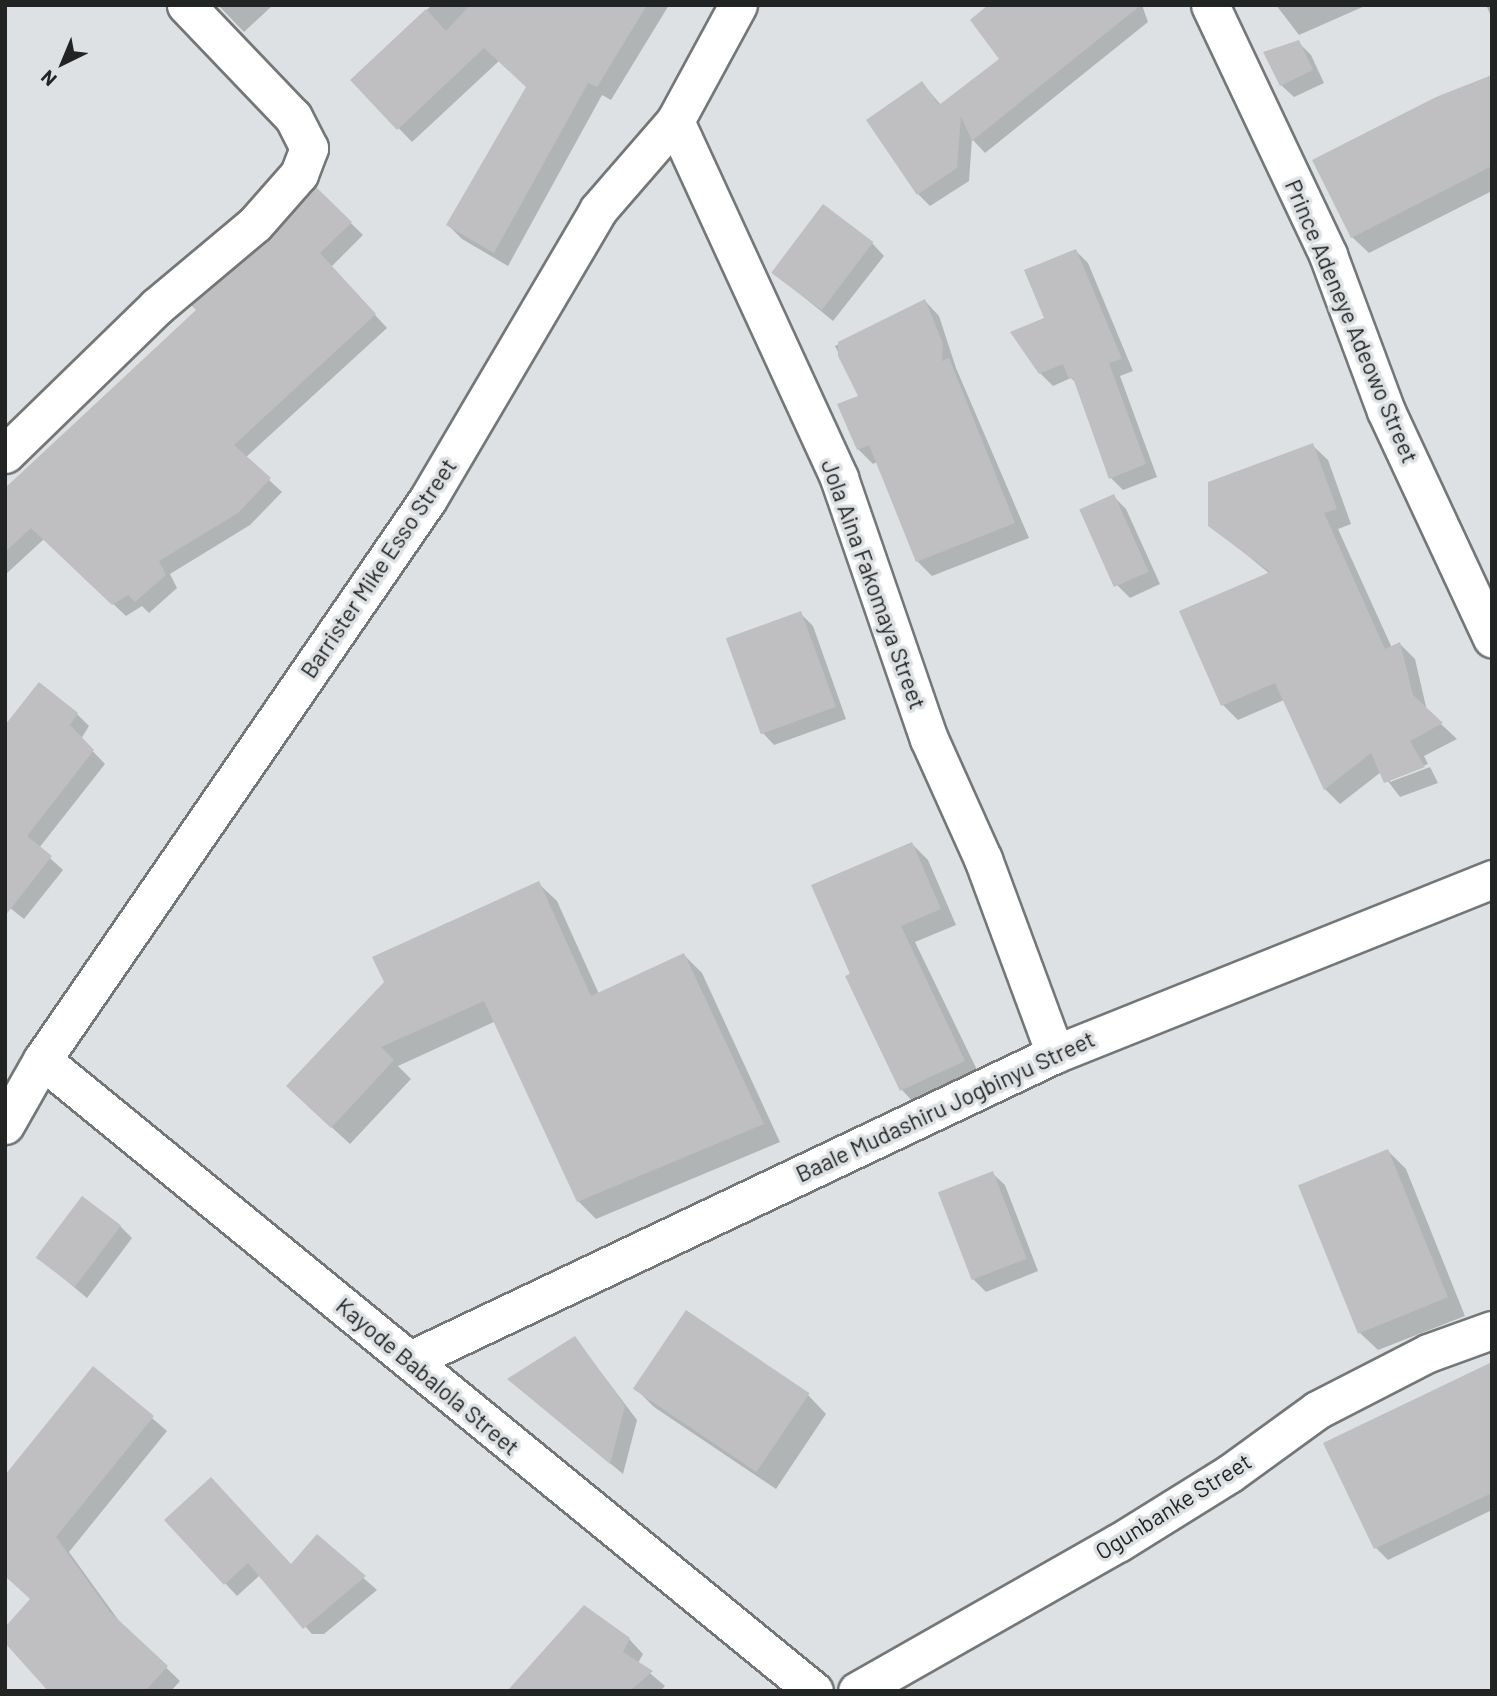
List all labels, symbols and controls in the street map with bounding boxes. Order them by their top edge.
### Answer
north arrow [28,28,98,98]
text: N [36,66,61,91]
street label: Prince Adeneye Adeowo Street [1280,175,1424,467]
street label: Barrister Mike Esso Street [294,453,462,683]
street label: Jola Aina Fakomaya Street [816,455,932,713]
street label: Baale Mudashiru Jogbinyu Street [791,1024,1099,1188]
street label: Kayode Babalola Street [331,1291,525,1461]
street label: Ogunbanke Street [1090,1447,1256,1565]

